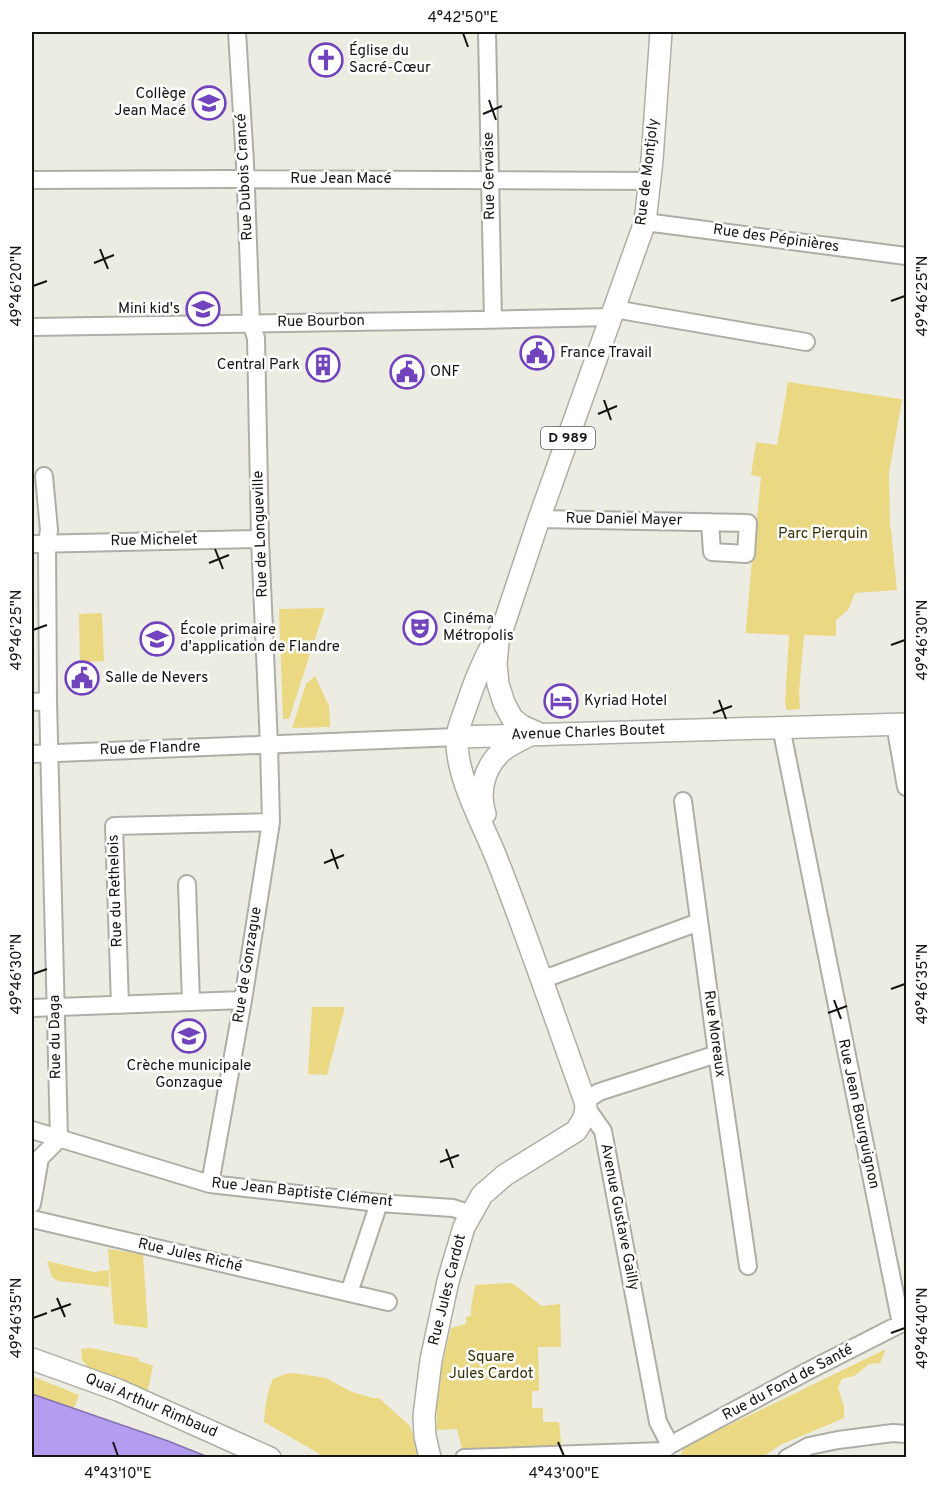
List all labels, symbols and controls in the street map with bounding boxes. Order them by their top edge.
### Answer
text: 4°42'50"E [427,9,499,28]
place label: Église du Sacré-Cœur [349,41,431,78]
church icon: Église du Sacré-Cœur [308,42,344,78]
place label: Collège Jean Macé [114,85,186,121]
school or university icon: Collège Jean Macé [191,85,227,121]
street label: Rue Dubois Crancé [232,113,258,241]
street label: Rue de Montjoly [632,117,664,227]
street label: Rue Gervaise [480,132,500,220]
street label: Rue Jean Macé [290,170,392,189]
street label: Rue des Pépinières [712,221,840,257]
text: 49°46'20"N [8,245,27,327]
text: 49°46'25"N [914,256,933,336]
school or university icon: Mini kid's [185,291,221,327]
place label: Mini kid's [118,300,180,319]
street label: Rue Bourbon [277,312,365,332]
public building icon: France Travail [519,335,555,371]
place label: France Travail [560,344,652,363]
building icon: Central Park [305,347,341,383]
public building icon: ONF [389,354,425,390]
place label: Central Park [217,356,300,375]
place label: ONF [430,363,460,382]
road number: D 989 [541,427,595,449]
street label: Rue de Longueville [249,470,273,598]
street label: Rue Daniel Mayer [565,509,683,531]
park label: Parc Pierquin [778,525,868,544]
street label: Rue Michelet [110,531,198,551]
text: 49°46'25"N [8,590,27,670]
text: 49°46'30"N [914,600,933,680]
theatre icon: Cinéma Métropolis [402,610,438,646]
place label: Cinéma Métropolis [443,610,514,646]
place label: École primaire d'application de Flandre [180,620,340,657]
school or university icon: École primaire d'application de Flandre [139,621,175,657]
public building icon: Salle de Nevers [64,660,100,696]
place label: Salle de Nevers [105,669,208,688]
hotel icon: Kyriad Hotel [543,683,579,719]
place label: Kyriad Hotel [584,692,667,711]
street label: Avenue Charles Boutet [511,721,665,745]
street label: Rue de Flandre [99,738,201,760]
street label: Rue du Rethelois [105,834,127,948]
street label: Rue de Gonzague [229,906,267,1024]
text: 49°46'30"N [8,934,27,1014]
text: 49°46'35"N [914,944,933,1024]
street label: Rue Moreaux [698,989,730,1079]
street label: Rue du Daga [46,995,66,1079]
school or university icon: Crèche municipale Gonzague [171,1018,207,1054]
street label: Rue Jean Bourguignon [833,1037,883,1191]
place label: Crèche municipale Gonzague [127,1057,251,1093]
street label: Avenue Gustave Gailly [595,1142,643,1292]
street label: Rue Jean Baptiste Clément [210,1174,394,1212]
street label: Rue Jules Cardot [425,1232,471,1348]
street label: Rue Jules Riché [136,1235,244,1277]
text: 49°46'35"N [8,1278,27,1358]
text: 49°46'40"N [914,1287,933,1369]
street label: Rue du Fond de Santé [719,1341,857,1425]
park label: Square Jules Cardot [449,1348,533,1384]
street label: Quai Arthur Rimbaud [82,1370,220,1442]
text: 4°43'10"E [84,1465,152,1484]
text: 4°43'00"E [528,1465,600,1484]

